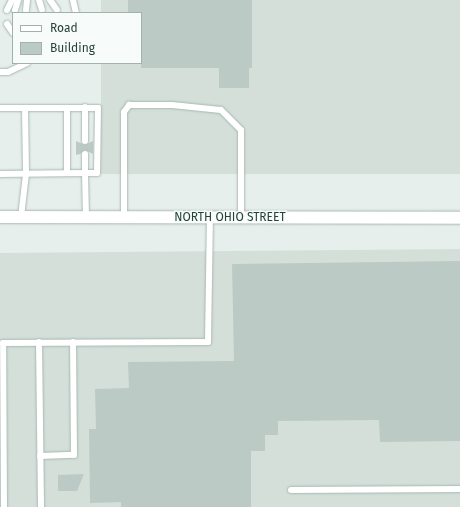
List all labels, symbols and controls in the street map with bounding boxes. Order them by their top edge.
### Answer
legend [12,12,142,64]
text: Road [50,21,78,35]
text: Building [50,41,95,55]
street label: NORTH OHIO STREET [174,211,286,225]

